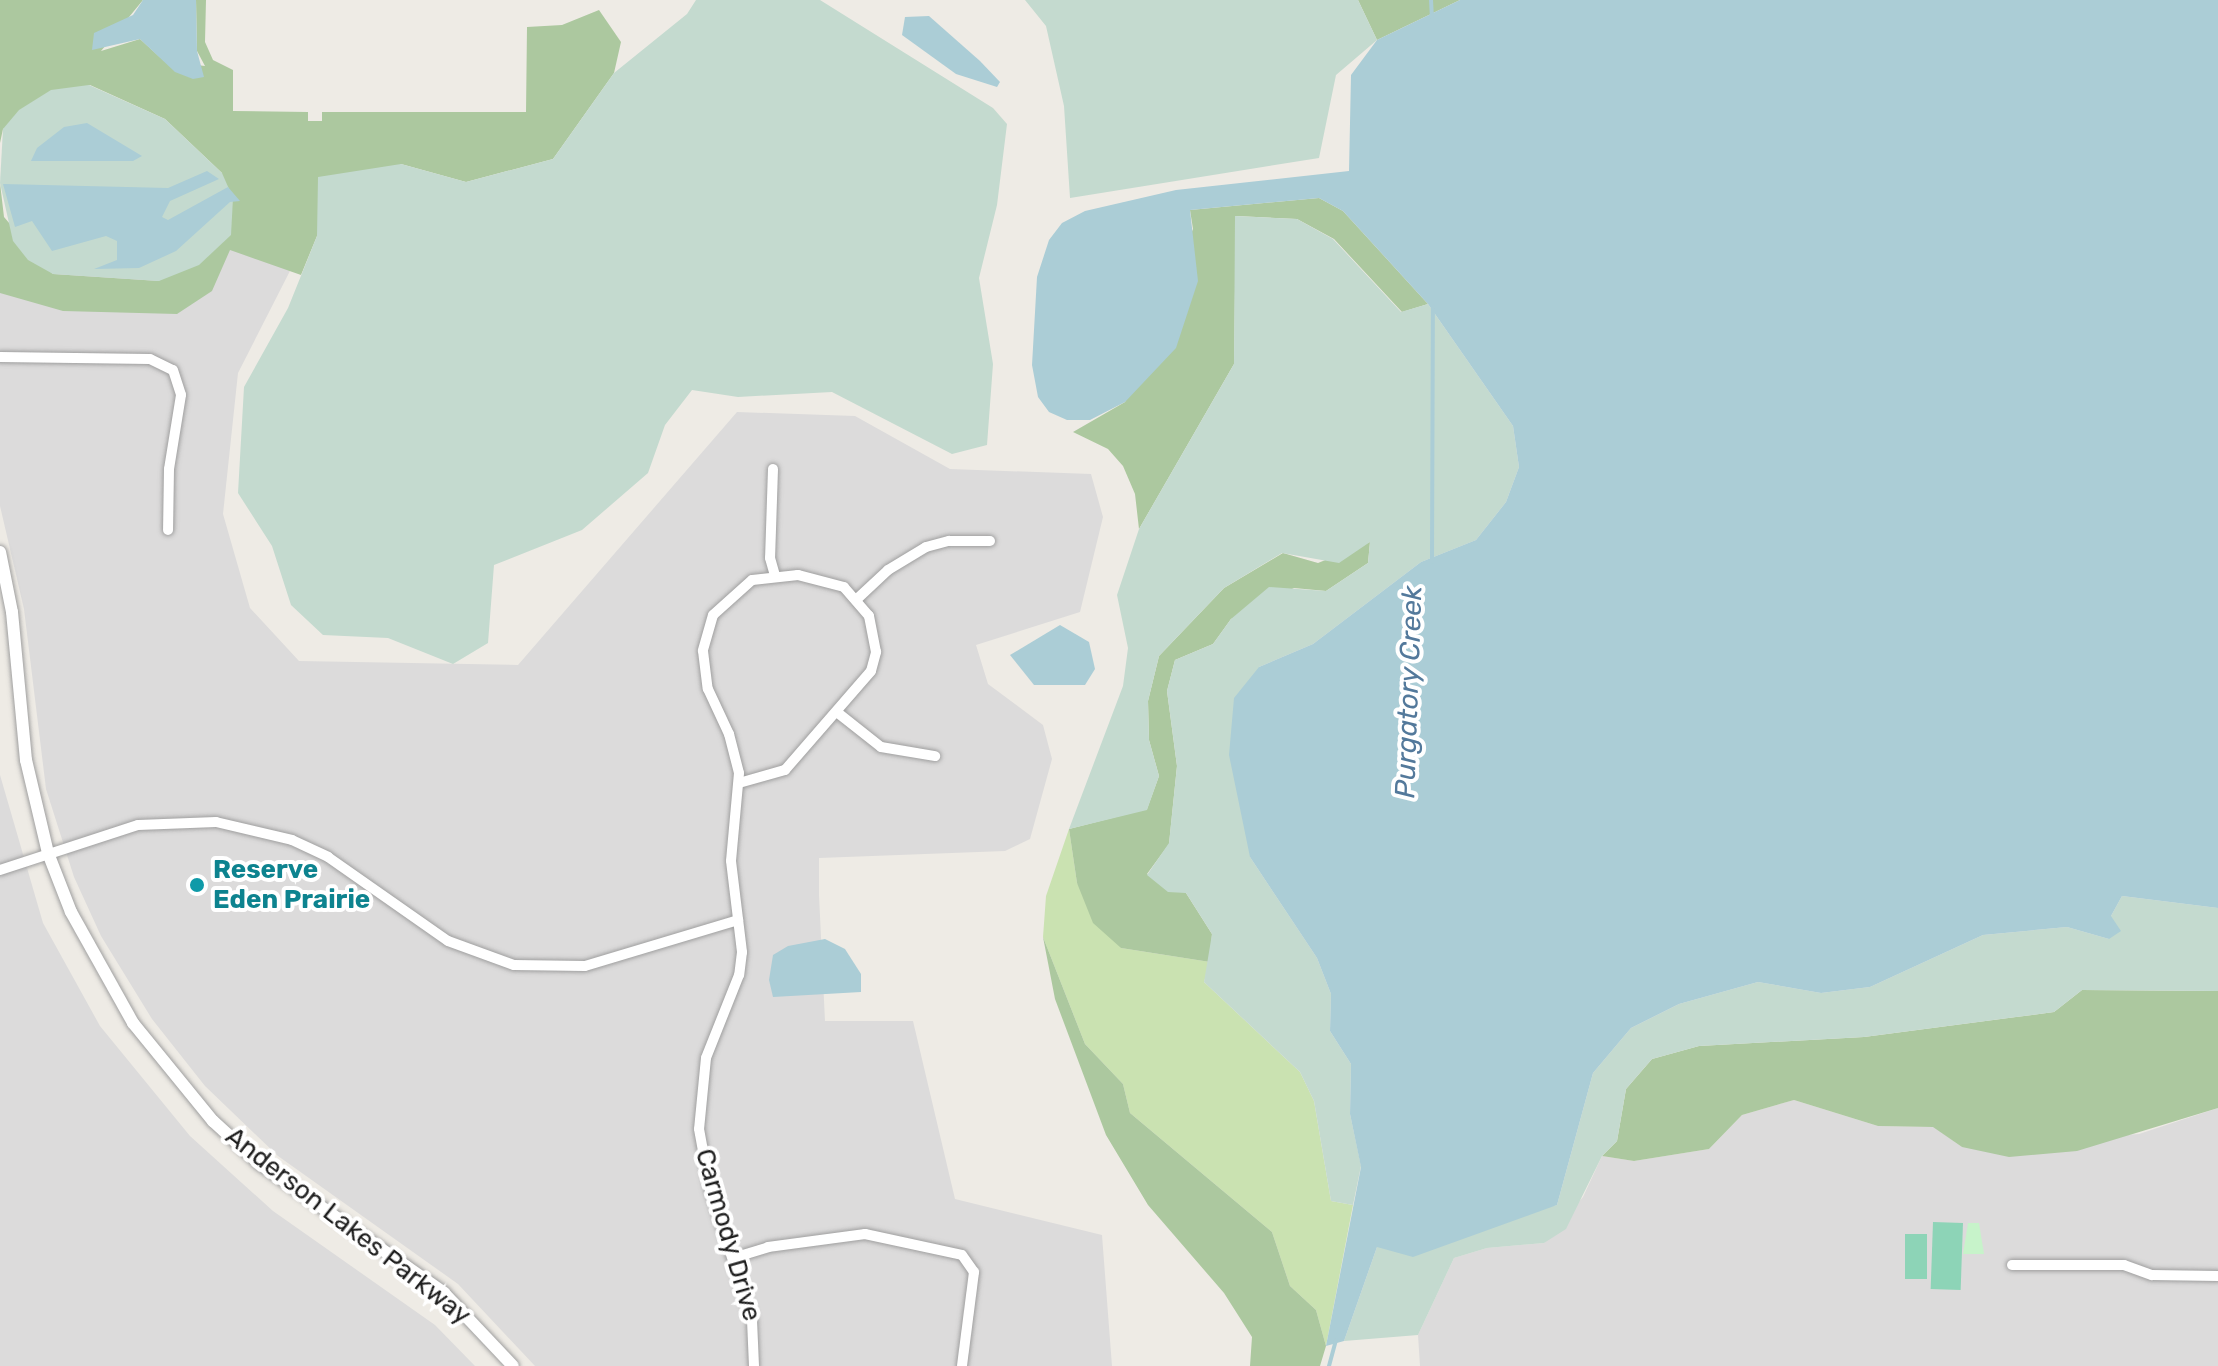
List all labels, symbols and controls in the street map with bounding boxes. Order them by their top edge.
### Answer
water label: Purgatory Creek [1388,585,1430,799]
place label: Reserve Eden Prairie [213,854,370,916]
marker: Reserve Eden Prairie [188,876,206,894]
street label: Anderson Lakes Parkway [219,1121,477,1331]
street label: Carmody Drive [688,1145,768,1325]

